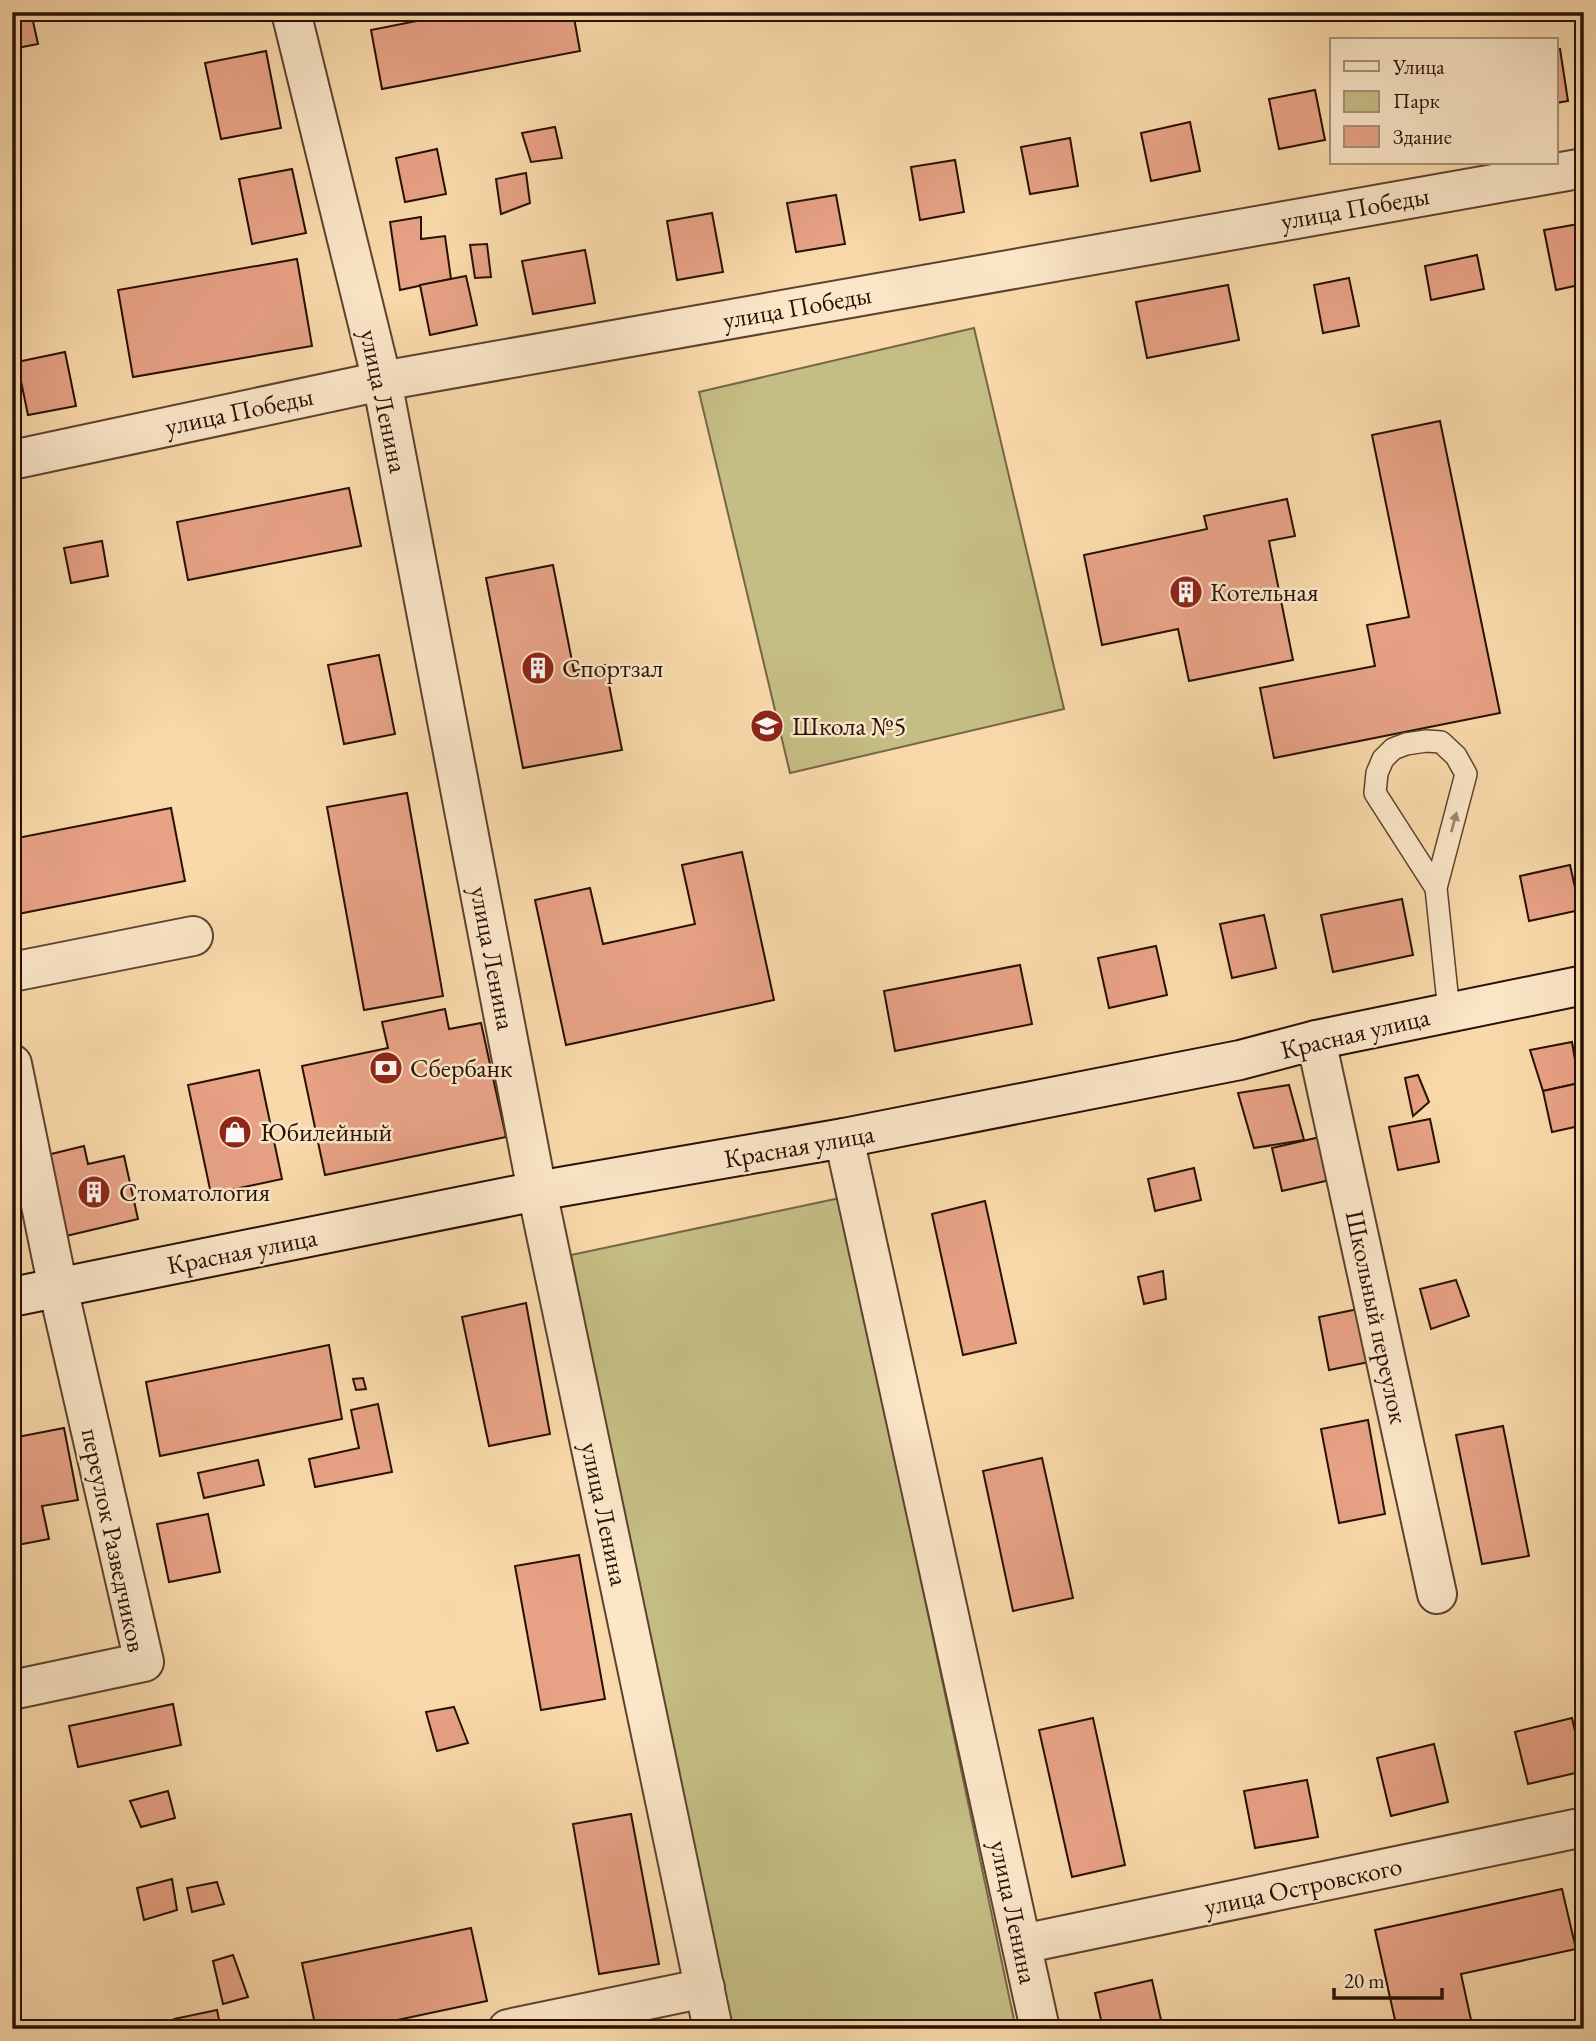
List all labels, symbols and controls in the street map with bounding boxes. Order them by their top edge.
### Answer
legend [1330,38,1558,164]
text: Улица [1392,53,1445,80]
text: Парк [1393,87,1440,114]
text: Здание [1393,123,1452,150]
street label: улица Победы [1278,178,1432,238]
street label: улица Победы [720,277,874,337]
street label: улица Ленина [352,326,416,476]
street label: улица Победы [162,379,316,443]
building icon: Котельная [1167,573,1205,611]
place label: Котельная [1210,575,1319,609]
building icon: Спортзал [519,649,557,687]
place label: Спортзал [562,651,663,685]
school or university icon: Школа №5 [748,707,786,745]
place label: Школа №5 [792,709,906,743]
one-way arrow [1449,811,1459,832]
street label: улица Ленина [462,883,524,1033]
street label: Красная улица [1277,999,1434,1067]
bank icon: Сбербанк [367,1049,405,1087]
place label: Сбербанк [410,1051,513,1085]
shop icon: Юбилейный [216,1113,254,1151]
place label: Юбилейный [260,1115,393,1149]
street label: Красная улица [721,1116,877,1176]
building icon: Стоматология [75,1173,113,1211]
place label: Стоматология [119,1175,270,1209]
street label: Школьный переулок [1338,1207,1416,1427]
street label: Красная улица [164,1220,321,1282]
street label: переулок Разведчиков [74,1425,154,1655]
street label: улица Ленина [573,1439,637,1589]
street label: улица Ленина [982,1837,1046,1987]
street label: улица Островского [1201,1848,1405,1924]
scale bar [1334,1957,1442,2001]
text: 20 m [1344,1967,1385,1994]

